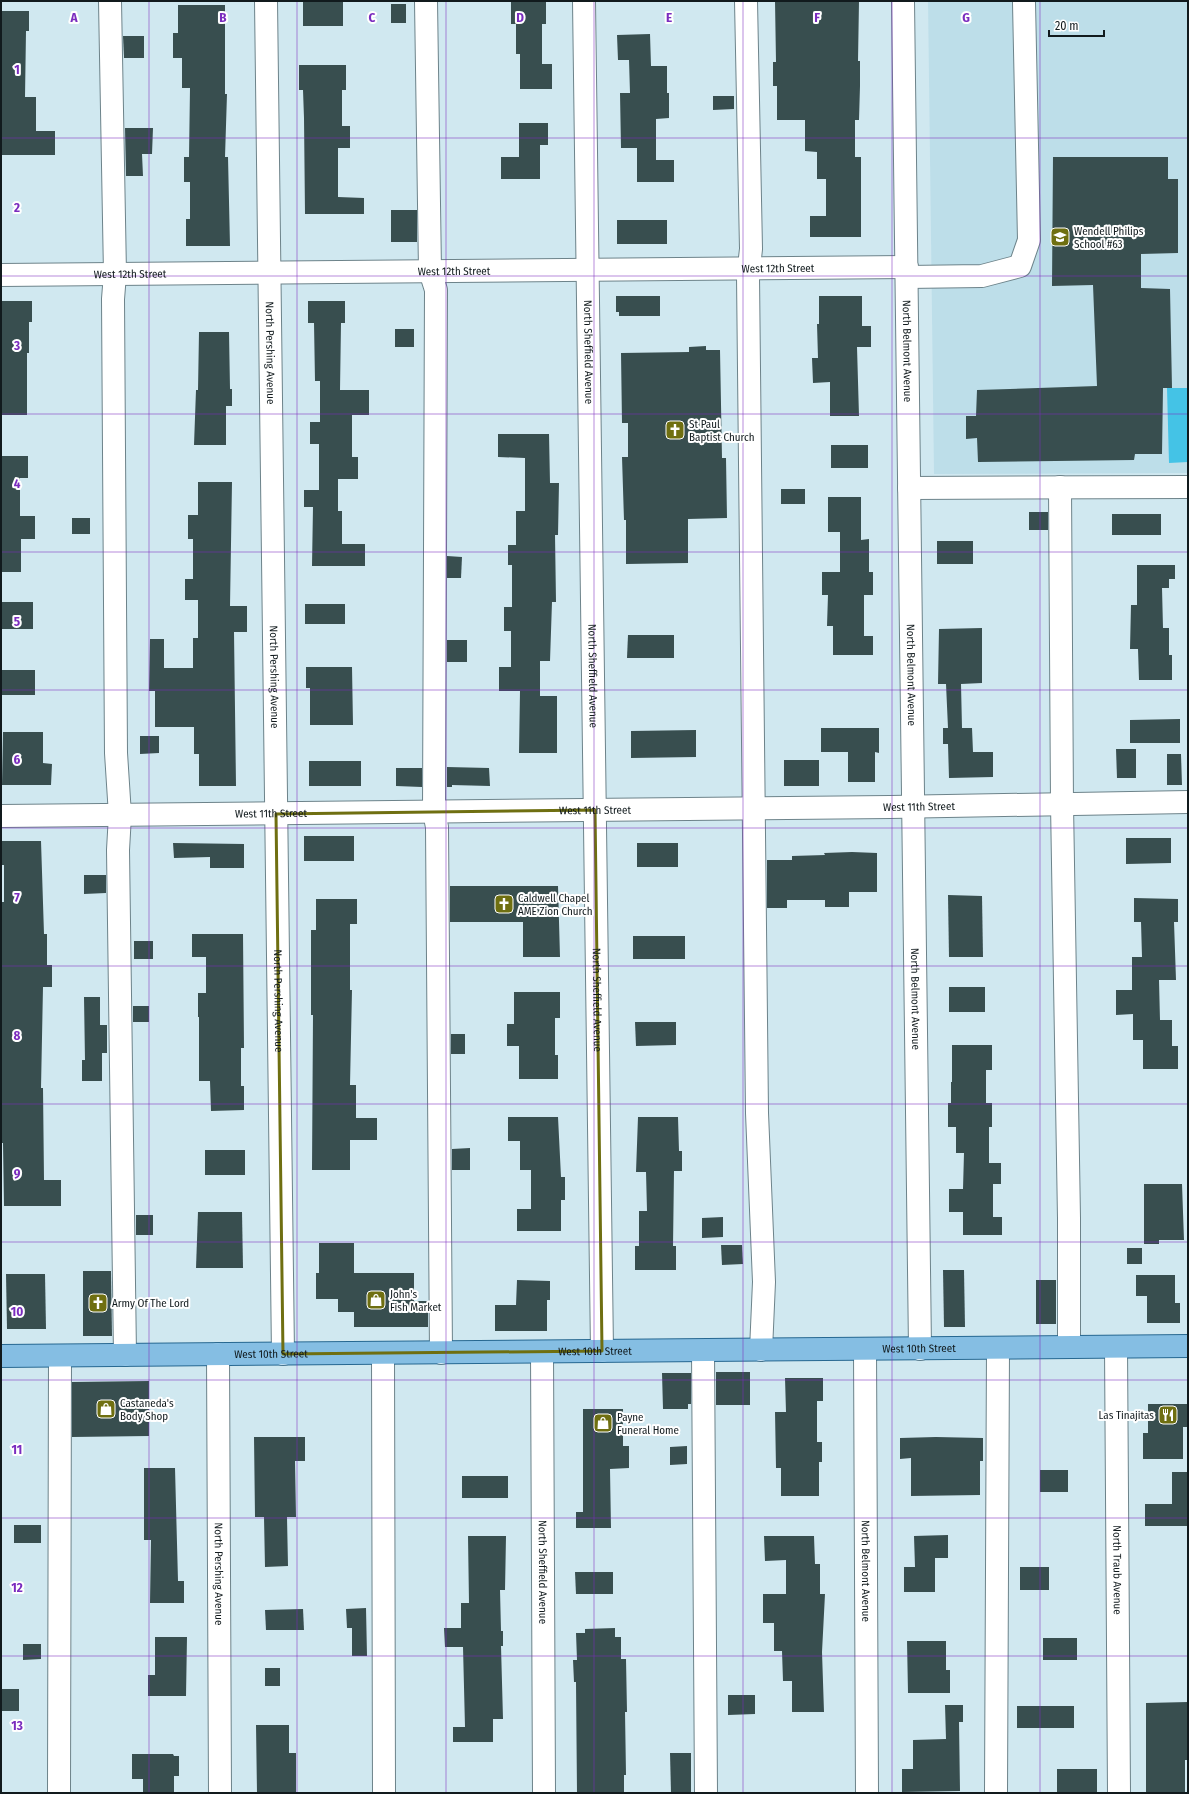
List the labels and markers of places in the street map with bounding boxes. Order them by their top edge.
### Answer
place label: Wendell Philips School #63 [1074,225,1144,251]
school or university icon: Wendell Philips School #63 [1049,226,1071,248]
place label: St Paul Baptist Church [689,418,755,444]
church icon: St Paul Baptist Church [664,419,686,441]
place label: Caldwell Chapel AME Zion Church [518,892,593,918]
church icon: Caldwell Chapel AME Zion Church [493,893,515,915]
place label: John's Fish Market [390,1288,442,1314]
shop icon: John's Fish Market [365,1289,387,1311]
church icon: Army Of The Lord [87,1292,109,1314]
place label: Army Of The Lord [112,1297,189,1310]
place label: Castaneda's Body Shop [120,1397,174,1423]
shop icon: Castaneda's Body Shop [95,1398,117,1420]
restaurant icon: Las Tinajitas [1157,1404,1179,1426]
place label: Las Tinajitas [1099,1409,1154,1422]
place label: Payne Funeral Home [617,1411,679,1437]
shop icon: Payne Funeral Home [592,1412,614,1434]

